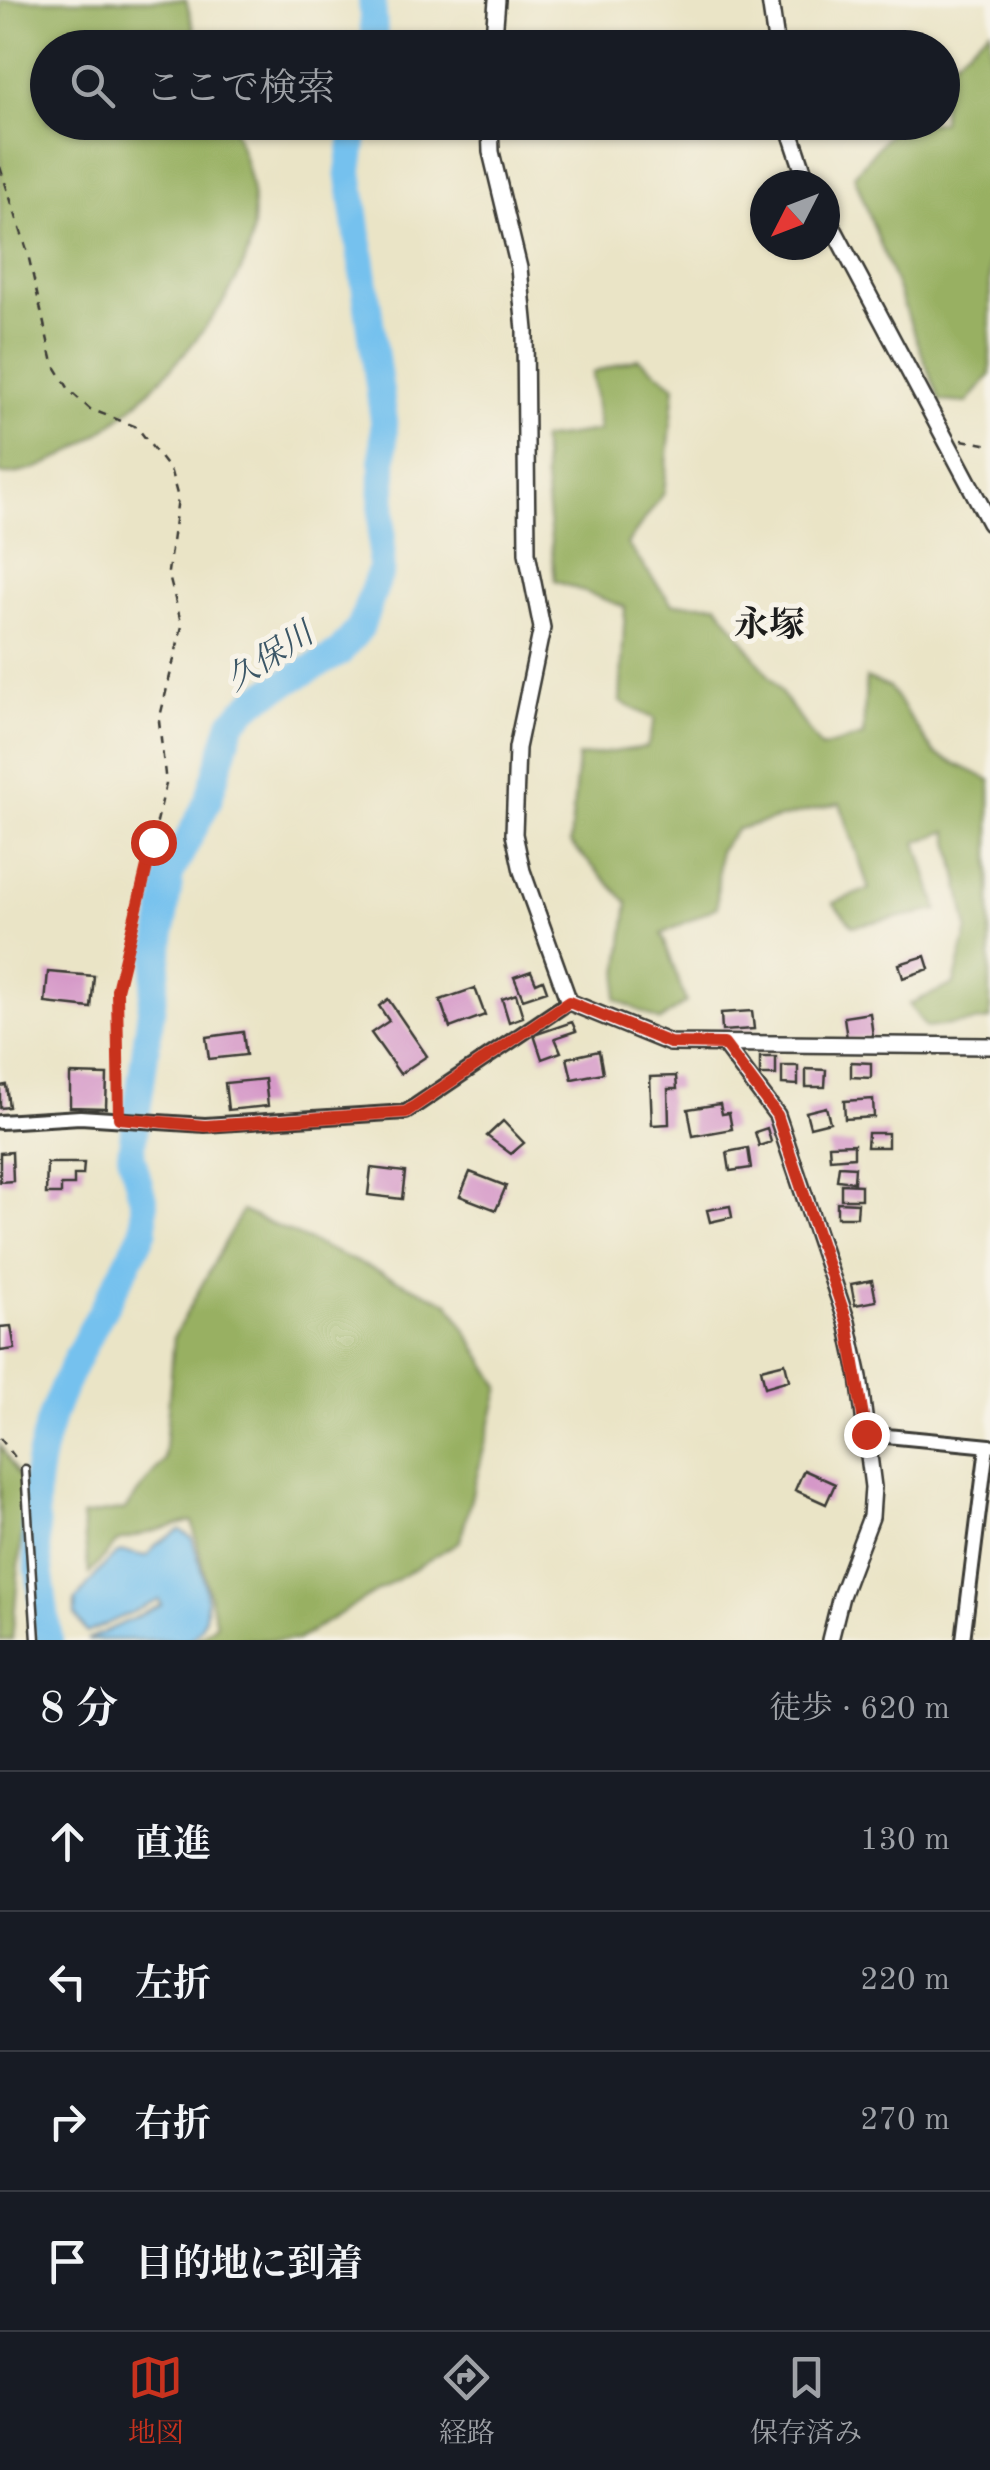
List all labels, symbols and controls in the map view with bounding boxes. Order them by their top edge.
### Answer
search box [30,30,960,140]
icon: search [65,58,120,113]
text: ここで検索 [145,71,335,109]
north arrow [750,170,840,260]
district label: 永塚 [734,605,804,644]
water label: 久保川 [220,615,322,698]
route start [131,820,177,866]
route end [844,1412,890,1458]
text: 8 分 [40,1690,118,1732]
text: 徒歩 · 620 m [769,1694,950,1726]
icon: ahead [40,1814,95,1869]
text: 130 m [860,1825,950,1857]
text: 直進 [135,1827,211,1865]
icon: left [40,1954,95,2009]
text: 220 m [860,1965,950,1997]
text: 左折 [135,1967,211,2005]
icon: right [40,2094,95,2149]
text: 270 m [860,2105,950,2137]
text: 右折 [135,2107,211,2145]
icon: arrive [40,2234,95,2289]
text: 目的地に到着 [135,2247,363,2285]
tab: 地図 [128,2350,184,2453]
tab: 経路 [439,2350,495,2453]
tab: 保存済み [750,2350,862,2453]

